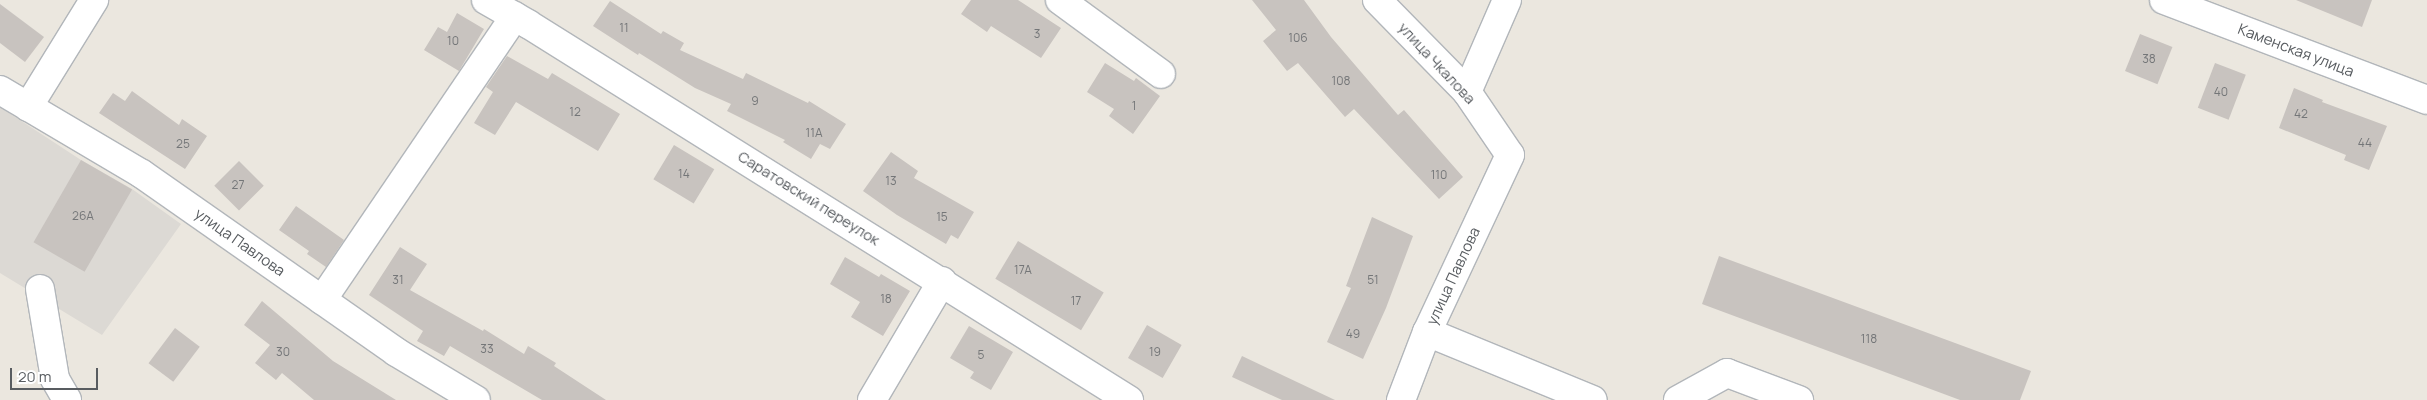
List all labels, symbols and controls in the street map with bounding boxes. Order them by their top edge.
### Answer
street label: улица Чкалова [1395,19,1479,107]
street label: Каменская улица [2235,20,2357,80]
house number: 11 [619,21,629,35]
house number: 3 [1034,27,1040,41]
house number: 106 [1288,31,1308,45]
house number: 10 [447,34,459,48]
house number: 38 [2142,52,2156,66]
house number: 108 [1332,74,1350,88]
house number: 40 [2214,85,2228,99]
house number: 9 [751,94,759,108]
house number: 1 [1132,99,1136,113]
house number: 12 [569,105,581,119]
house number: 42 [2294,107,2308,121]
house number: 11А [806,126,822,140]
house number: 44 [2358,136,2372,150]
house number: 25 [176,137,190,151]
street label: Саратовский переулок [735,147,883,249]
house number: 14 [678,167,690,181]
house number: 110 [1431,168,1447,182]
house number: 13 [885,174,897,188]
house number: 27 [232,178,244,192]
street label: улица Павлова [191,204,289,280]
house number: 26А [72,209,94,223]
house number: 15 [936,210,948,224]
street label: улица Павлова [1422,224,1484,328]
house number: 17А [1014,263,1032,277]
house number: 31 [392,273,404,287]
house number: 51 [1367,273,1379,287]
house number: 18 [880,292,892,306]
house number: 17 [1071,294,1081,308]
house number: 49 [1346,327,1360,341]
house number: 118 [1861,332,1877,346]
house number: 33 [480,342,494,356]
house number: 30 [276,345,290,359]
house number: 19 [1149,345,1161,359]
house number: 5 [978,348,984,362]
scale bar [12,358,100,390]
text: 20 m [18,366,51,387]

